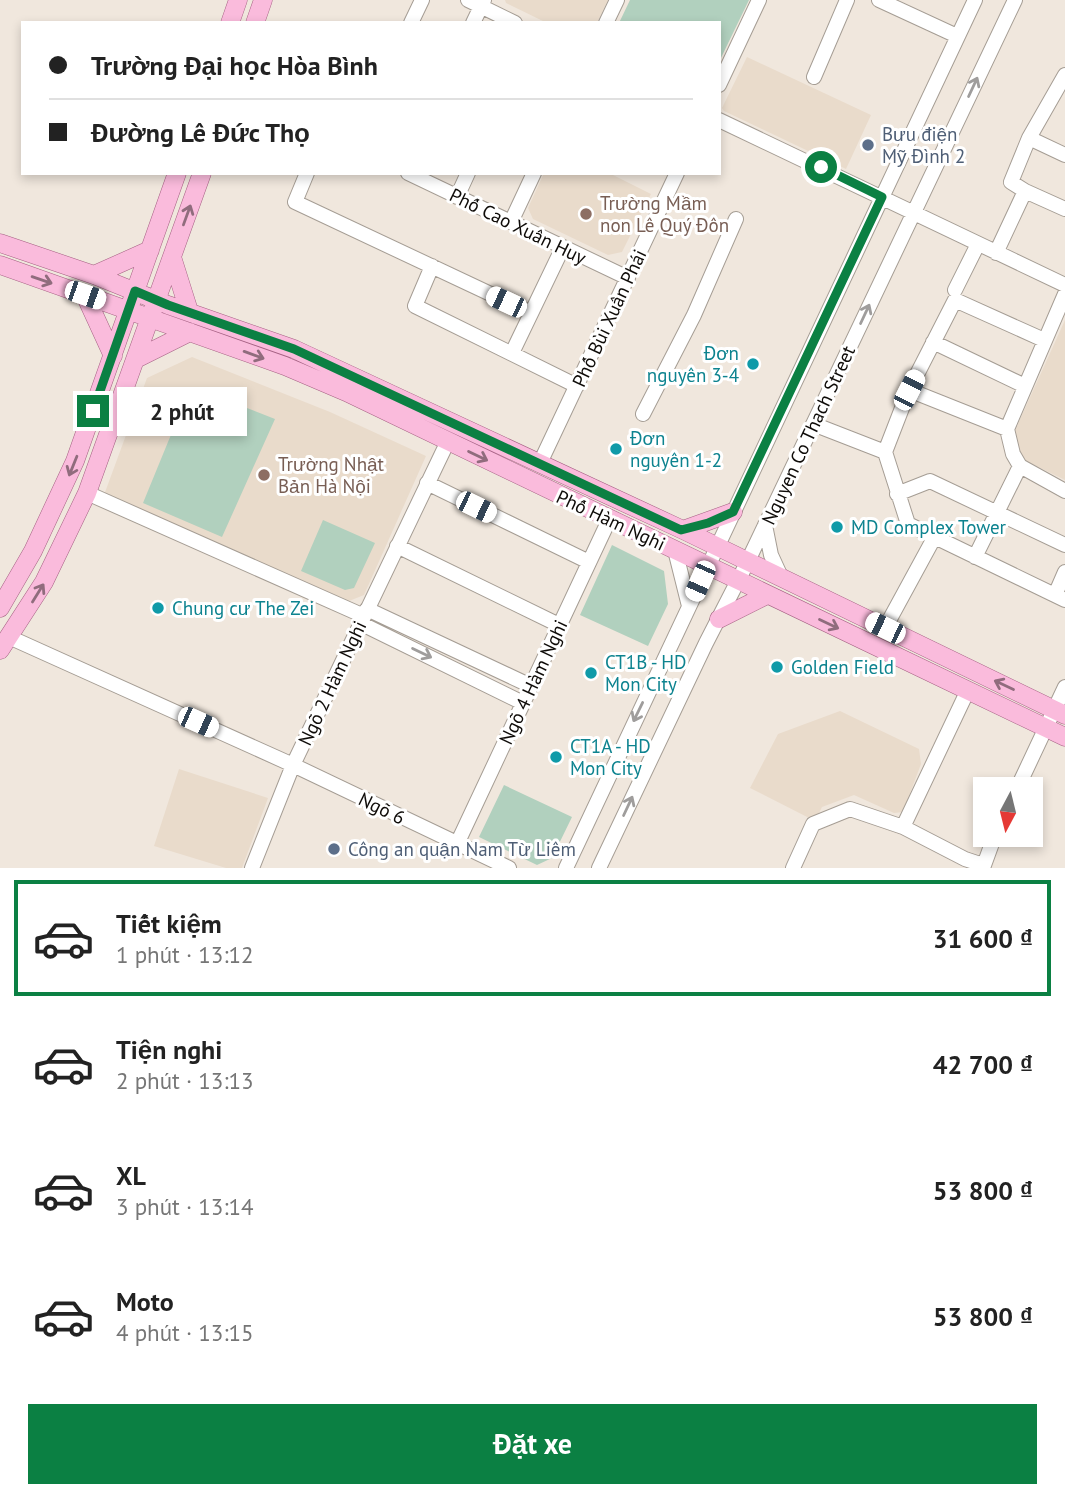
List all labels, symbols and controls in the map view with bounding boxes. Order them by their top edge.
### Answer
text: Trường Đại học Hòa Bình [91,49,378,82]
one-way arrow [967,77,981,98]
text: Đường Lê Đức Thọ [91,116,310,149]
place label: Bưu điện Mỹ Đình 2 [882,122,965,168]
marker: Bưu điện Mỹ Đình 2 [860,137,876,153]
route start [805,151,837,183]
street label: Phố Cao Xuân Huy [446,183,590,270]
place label: Trường Mầm non Lê Quý Đôn [600,191,729,237]
one-way arrow [181,204,194,226]
marker: Trường Mầm non Lê Quý Đôn [578,206,594,222]
street label: Phố Bùi Xuân Phái [567,245,651,391]
one-way arrow [31,275,53,287]
car [62,278,109,312]
car [483,284,530,320]
one-way arrow [859,304,873,325]
place label: Đơn nguyên 3-4 [647,341,739,387]
street label: Nguyen Co Thach Street [756,341,860,528]
one-way arrow [243,350,265,362]
marker: Đơn nguyên 3-4 [745,356,761,372]
car [891,367,928,413]
callout: 2 phút [118,386,247,436]
route end [77,395,109,427]
text: 2 phút [150,397,214,426]
place label: Đơn nguyên 1-2 [629,426,722,472]
marker: Đơn nguyên 1-2 [608,441,624,457]
one-way arrow [467,449,488,463]
place label: Trường Nhật Bản Hà Nội [278,452,385,498]
one-way arrow [65,455,78,476]
marker: Trường Nhật Bản Hà Nội [256,467,272,483]
street label: Phố Hàm Nghi [553,484,669,556]
car [453,488,500,526]
place label: MD Complex Tower [851,515,1007,539]
marker: MD Complex Tower [829,519,845,535]
car [682,558,719,604]
one-way arrow [31,583,45,603]
place label: Chung cư The Zei [172,596,314,620]
marker: Chung cư The Zei [150,600,166,616]
car [862,609,909,647]
street label: Ngõ 4 Hàm Nghi [494,616,572,748]
street label: Ngõ 2 Hàm Nghi [293,617,371,749]
one-way arrow [818,618,839,632]
one-way arrow [411,647,432,661]
place label: CT1B - HD Mon City [605,650,686,696]
place label: Golden Field [791,655,894,679]
marker: Golden Field [769,659,785,675]
marker: CT1B - HD Mon City [583,665,599,681]
one-way arrow [994,677,1015,691]
one-way arrow [631,701,645,722]
car [175,704,222,740]
place label: CT1A - HD Mon City [570,734,651,780]
marker: CT1A - HD Mon City [548,749,564,765]
north arrow [973,777,1043,847]
map controls [973,777,1043,847]
street label: Ngõ 6 [355,787,409,829]
one-way arrow [622,796,636,817]
place label: Công an quận Nam Từ Liêm [348,837,576,861]
marker: Công an quận Nam Từ Liêm [326,841,342,857]
icon: car [32,907,95,970]
text: Tiết kiệm [116,907,222,940]
text: 31 600 ₫ [933,922,1033,955]
text: 1 phút · 13:12 [116,940,254,969]
icon: car [32,1033,95,1096]
text: Tiện nghi [116,1033,222,1066]
text: 42 700 ₫ [933,1048,1033,1081]
text: 2 phút · 13:13 [116,1066,254,1095]
icon: car [32,1159,95,1222]
text: XL [116,1159,146,1192]
text: 53 800 ₫ [933,1174,1033,1207]
text: 3 phút · 13:14 [116,1192,254,1221]
icon: car [32,1285,95,1348]
text: Moto [116,1285,174,1318]
text: 53 800 ₫ [933,1300,1033,1333]
text: 4 phút · 13:15 [116,1318,254,1347]
button: Đặt xe [28,1404,1037,1484]

